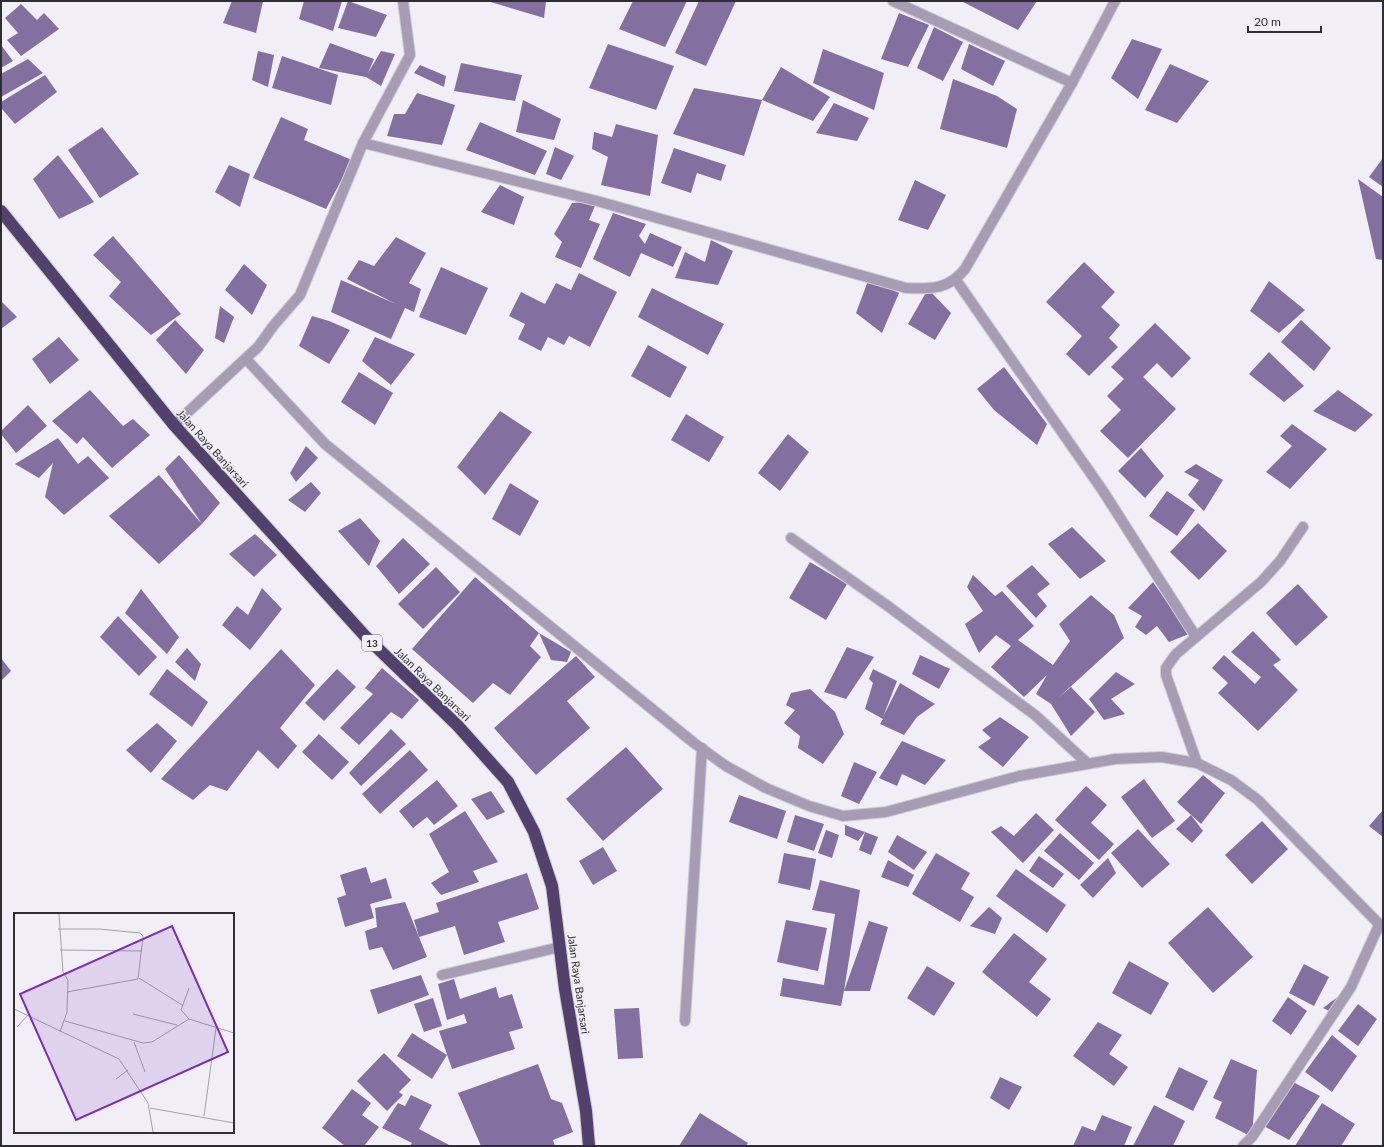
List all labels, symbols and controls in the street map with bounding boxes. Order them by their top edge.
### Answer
scale bar [1248,8,1321,34]
text: 20 m [1254,14,1281,29]
street label: Jalan Raya Banjarsari [175,406,252,490]
road number: 13 [362,635,382,651]
street label: Jalan Raya Banjarsari [392,644,474,724]
inset map [14,913,234,1133]
street label: Jalan Raya Banjarsari [566,933,592,1035]

